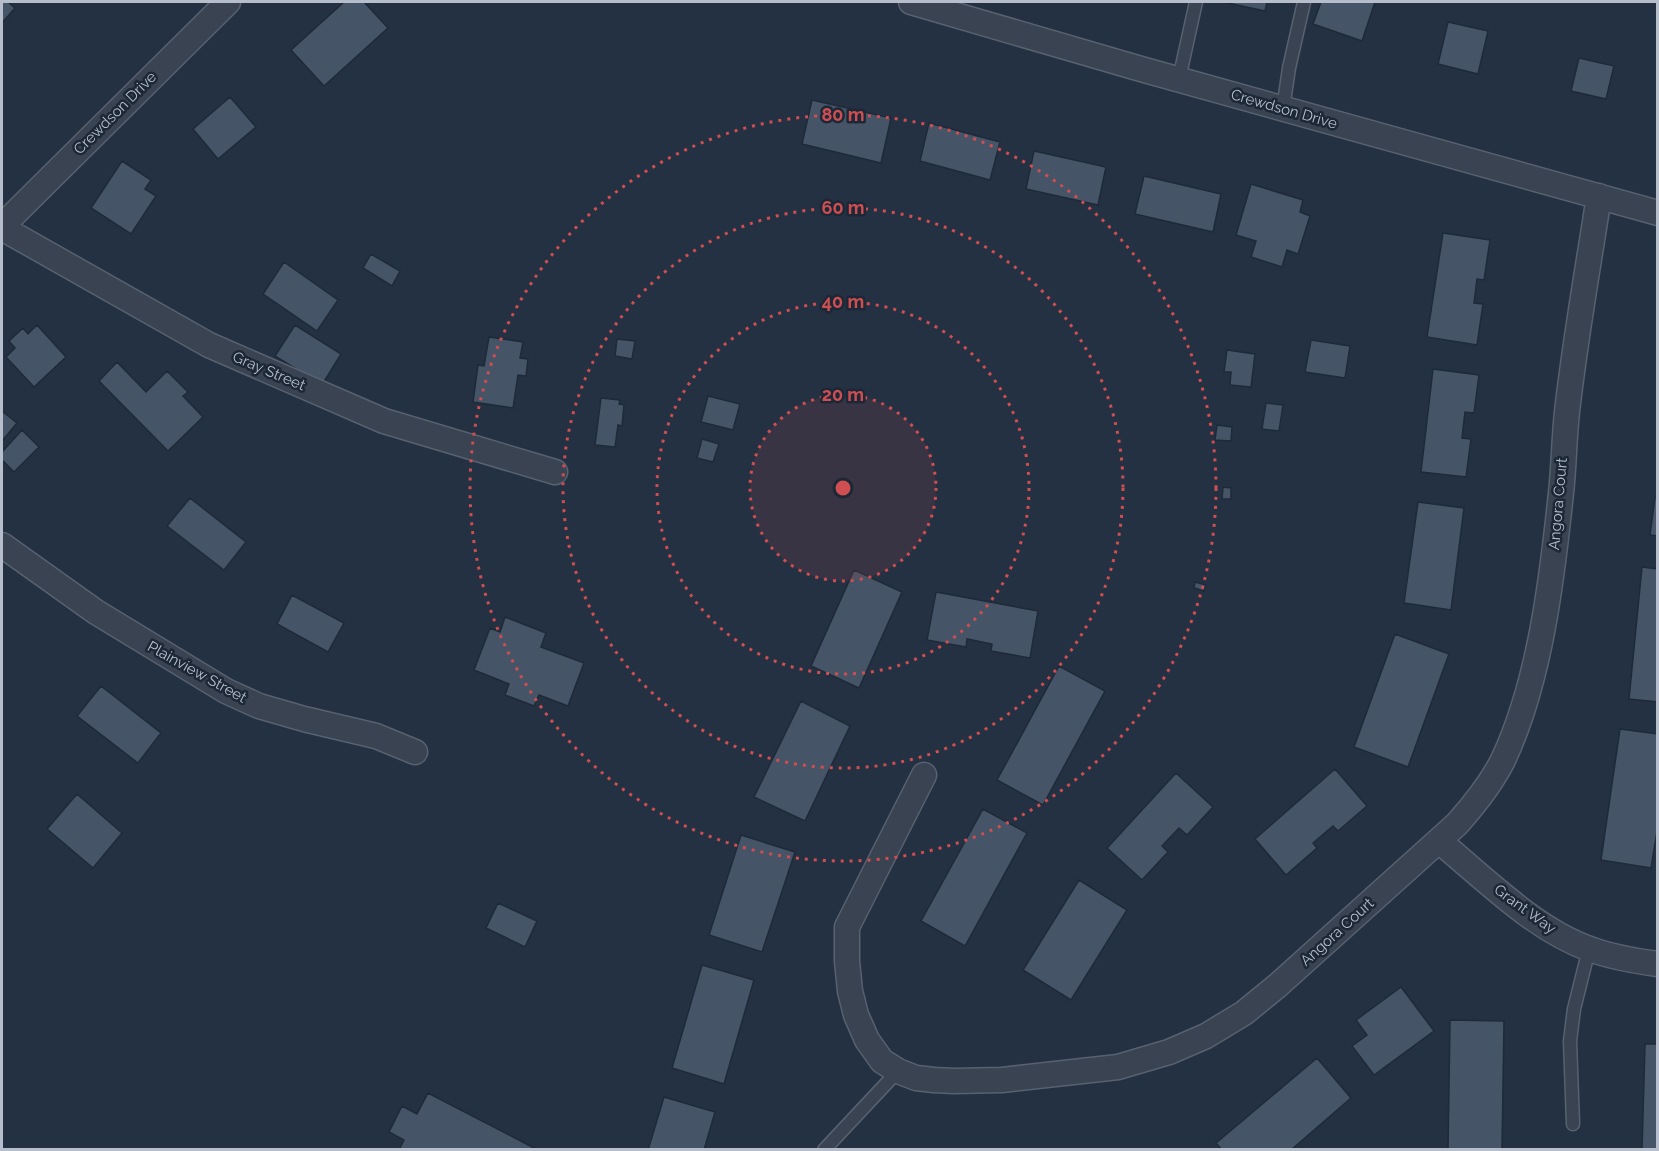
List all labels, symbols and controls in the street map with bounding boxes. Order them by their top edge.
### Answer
street label: Crewdson Drive [70,68,160,158]
street label: Crewdson Drive [1229,85,1339,133]
text: 80 m [821,104,865,125]
text: 60 m [821,197,865,218]
text: 40 m [822,291,864,312]
street label: Gray Street [230,348,308,394]
text: 20 m [822,384,864,405]
street label: Angora Court [1545,457,1571,551]
centre of rings [833,478,853,498]
street label: Plainview Street [144,637,250,707]
street label: Grant Way [1491,881,1559,937]
street label: Angora Court [1297,894,1377,970]

